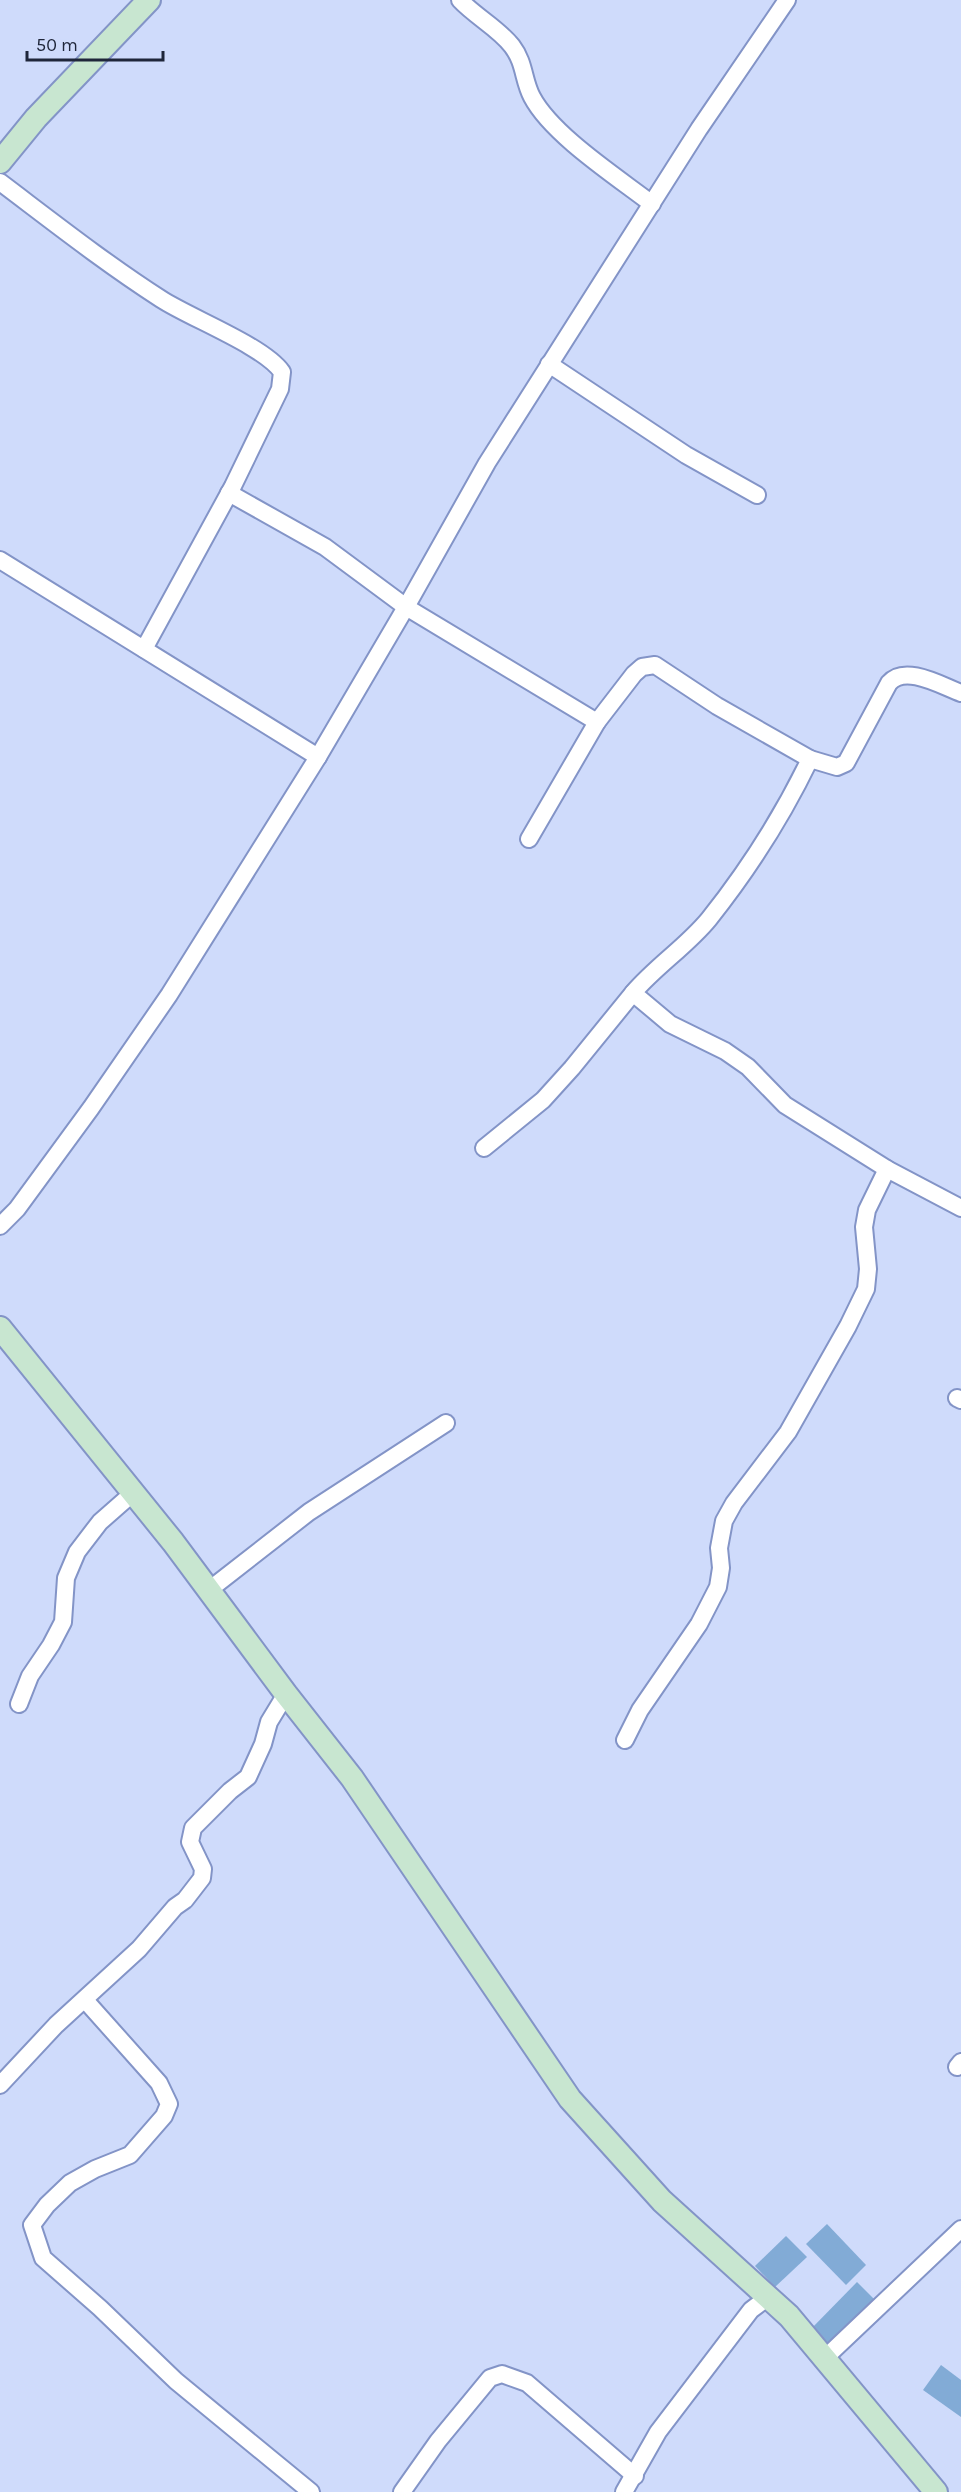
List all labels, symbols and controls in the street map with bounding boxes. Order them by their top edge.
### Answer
scale bar [27,24,164,62]
text: 50 m [36,34,78,56]

